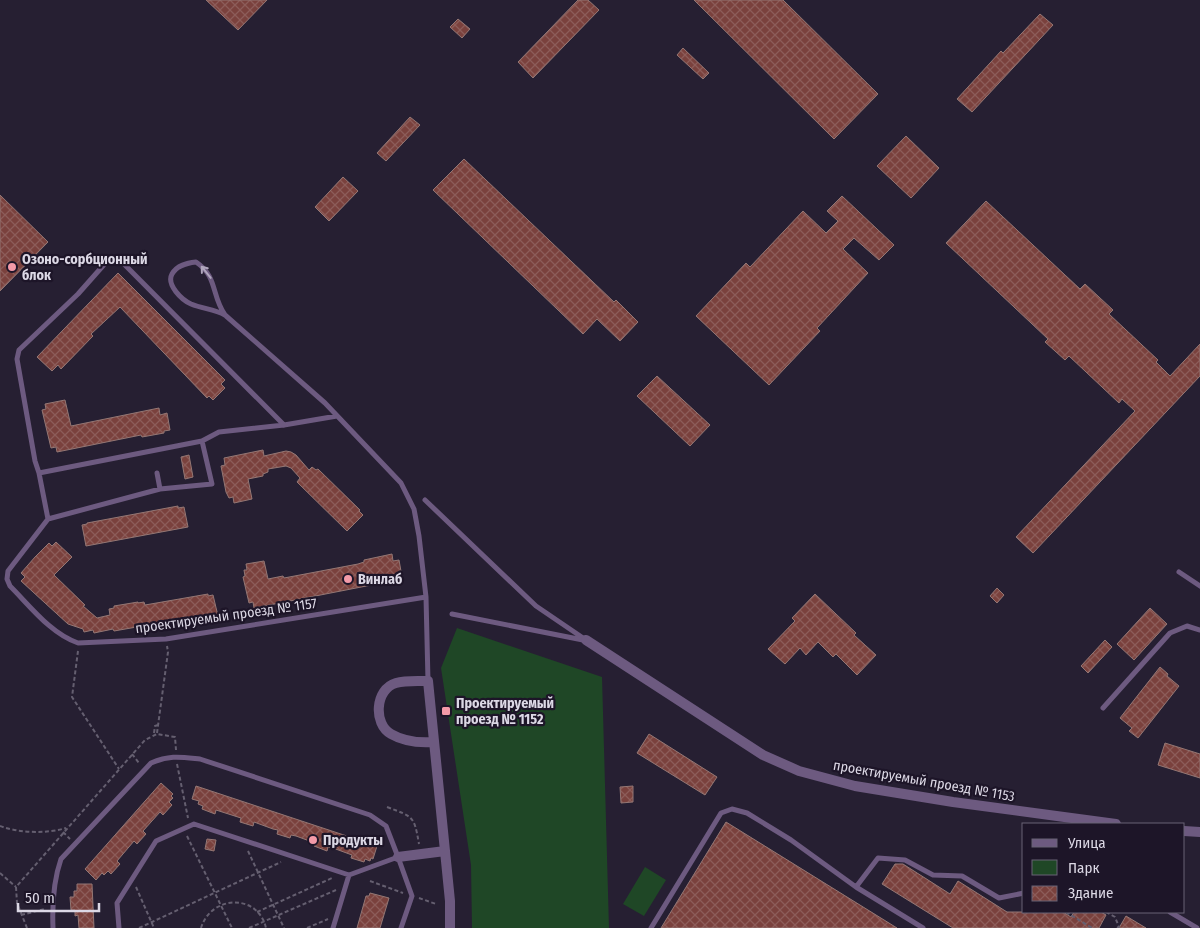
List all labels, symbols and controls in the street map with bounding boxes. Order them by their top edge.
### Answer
place label: Озоно-сорбционный блок [22,251,147,284]
marker: Озоно-сорбционный блок [6,261,18,273]
one-way arrow [200,266,211,279]
place label: Винлаб [358,571,402,588]
marker: Винлаб [342,573,354,585]
street label: проектируемый проезд № 1157 [134,595,318,637]
place label: Проектируемый проезд № 1152 [456,695,554,728]
marker: Проектируемый проезд № 1152 [440,705,452,717]
street label: проектируемый проезд № 1153 [832,757,1016,805]
legend [1022,823,1185,913]
place label: Продукты [323,832,383,849]
marker: Продукты [307,834,319,846]
text: Улица [1067,834,1106,852]
text: Парк [1068,859,1099,877]
scale bar [18,880,99,912]
text: Здание [1068,884,1114,902]
text: 50 m [25,889,55,907]

